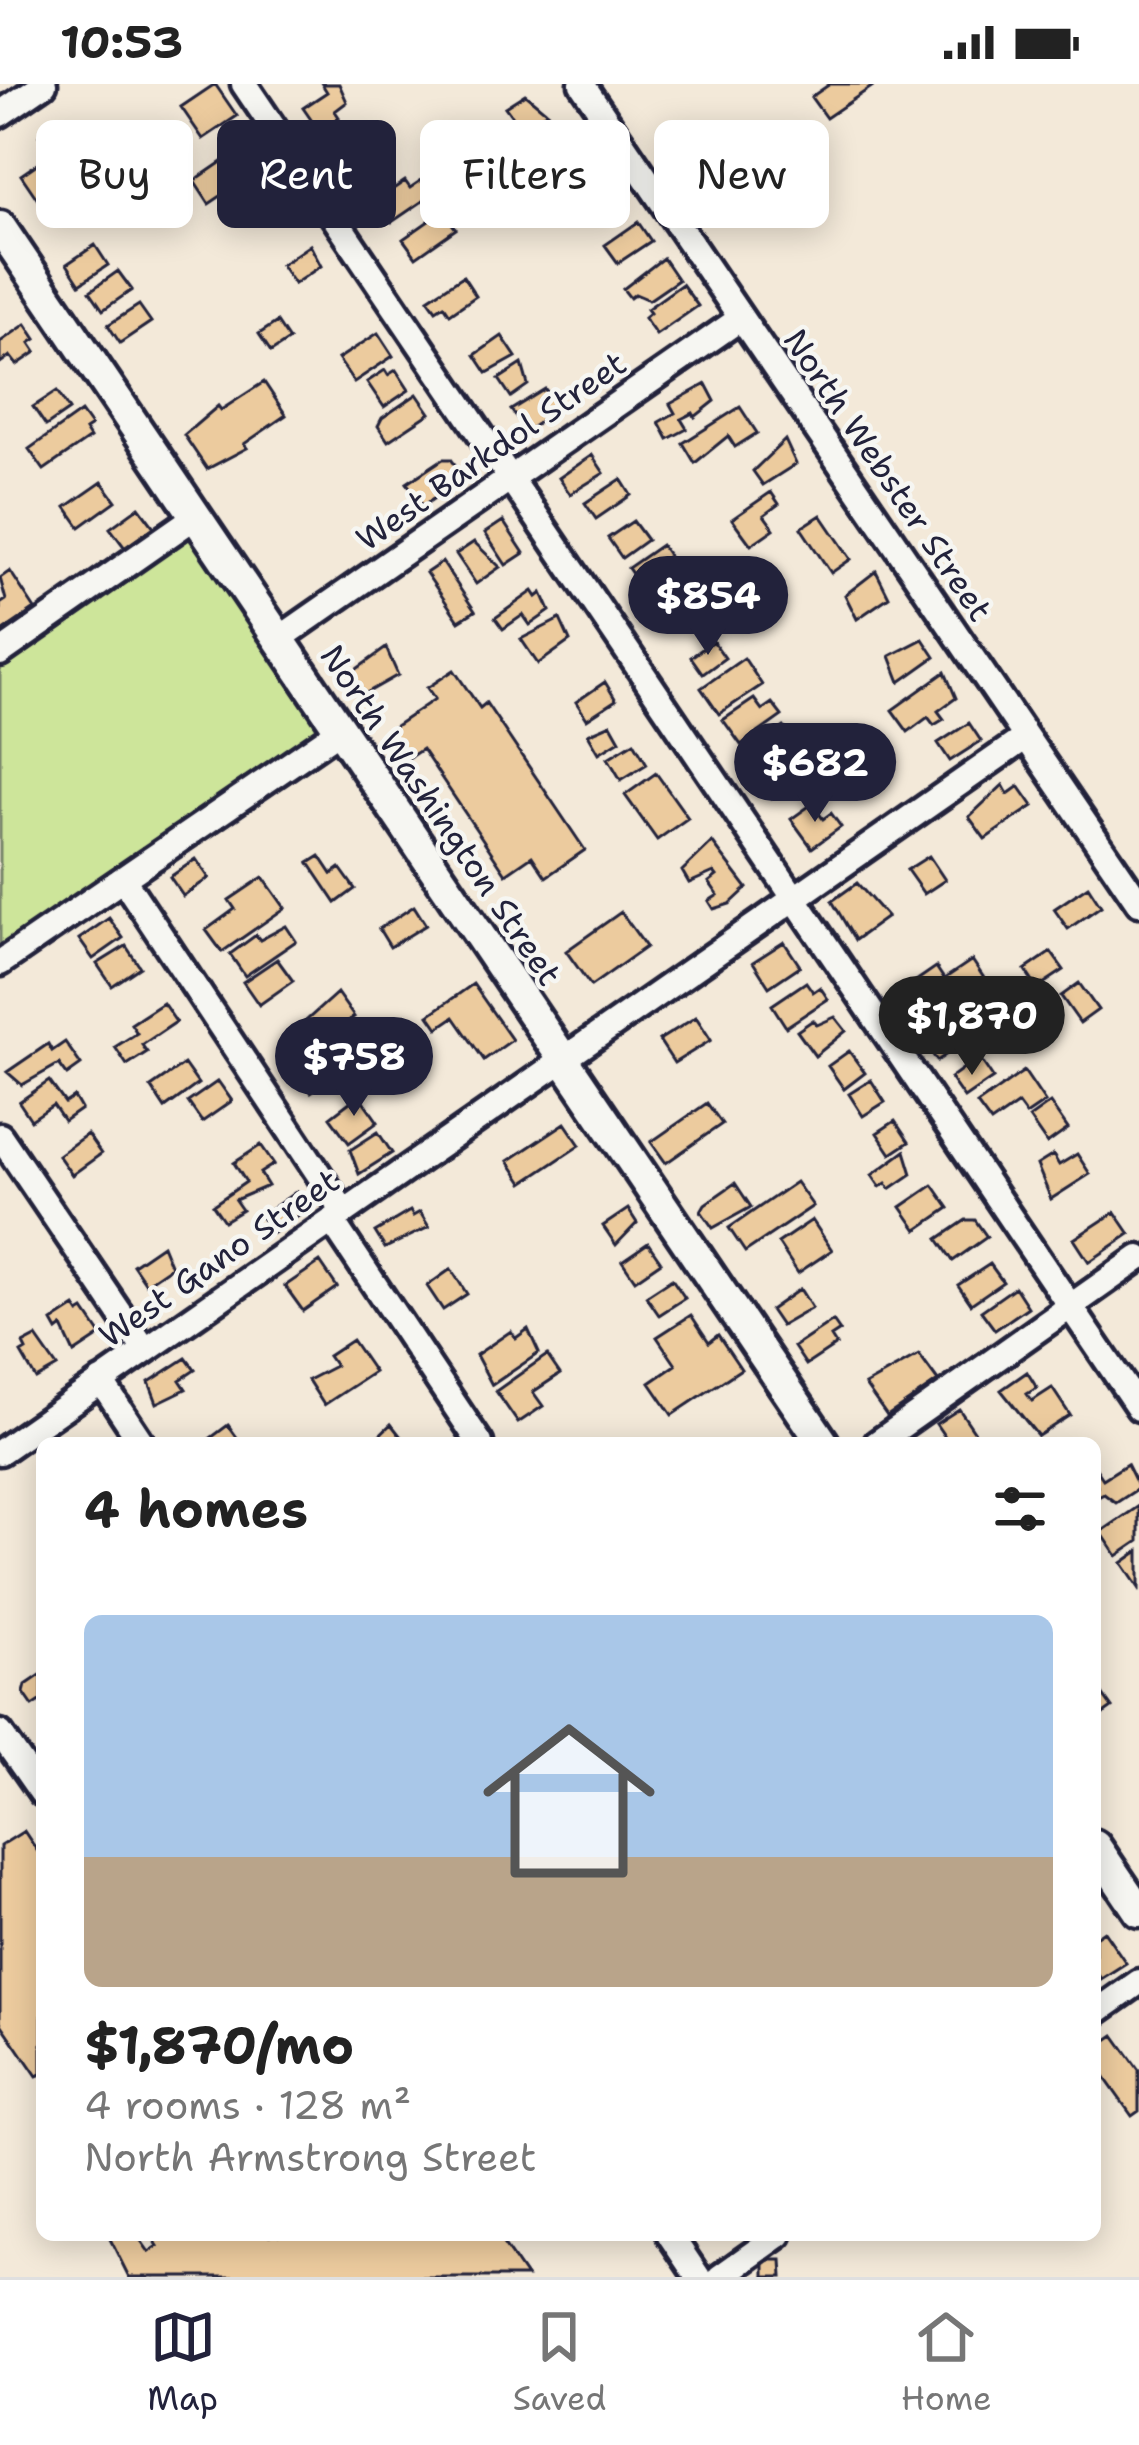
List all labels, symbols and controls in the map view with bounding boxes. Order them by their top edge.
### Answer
text: 10:53 [60,12,183,72]
chip: Buy [36,120,193,228]
chip: Rent [217,120,396,228]
chip: Filters [420,120,630,228]
chip: New [654,120,829,228]
street label: North Webster Street [773,320,1003,630]
street label: West Barkdol Street [347,341,635,561]
pin: $854 [637,556,779,658]
text: $854 [655,569,761,621]
street label: North Washington Street [310,636,572,994]
pin: $682 [744,723,886,825]
text: $682 [761,736,869,788]
pin: $1,870 [874,976,1070,1078]
text: $1,870 [906,989,1038,1041]
pin: $758 [283,1017,425,1119]
text: $758 [302,1030,406,1082]
street label: West Gano Street [90,1158,348,1358]
text: 4 homes [84,1475,308,1543]
icon: filters [987,1476,1053,1542]
icon: home [461,1693,677,1909]
text: $1,870/mo [84,2011,354,2079]
text: 4 rooms · 128 m² [84,2079,411,2131]
text: North Armstrong Street [84,2131,537,2183]
tab: Map [147,2304,218,2421]
tab: Saved [513,2304,606,2421]
tab: Home [901,2304,992,2421]

